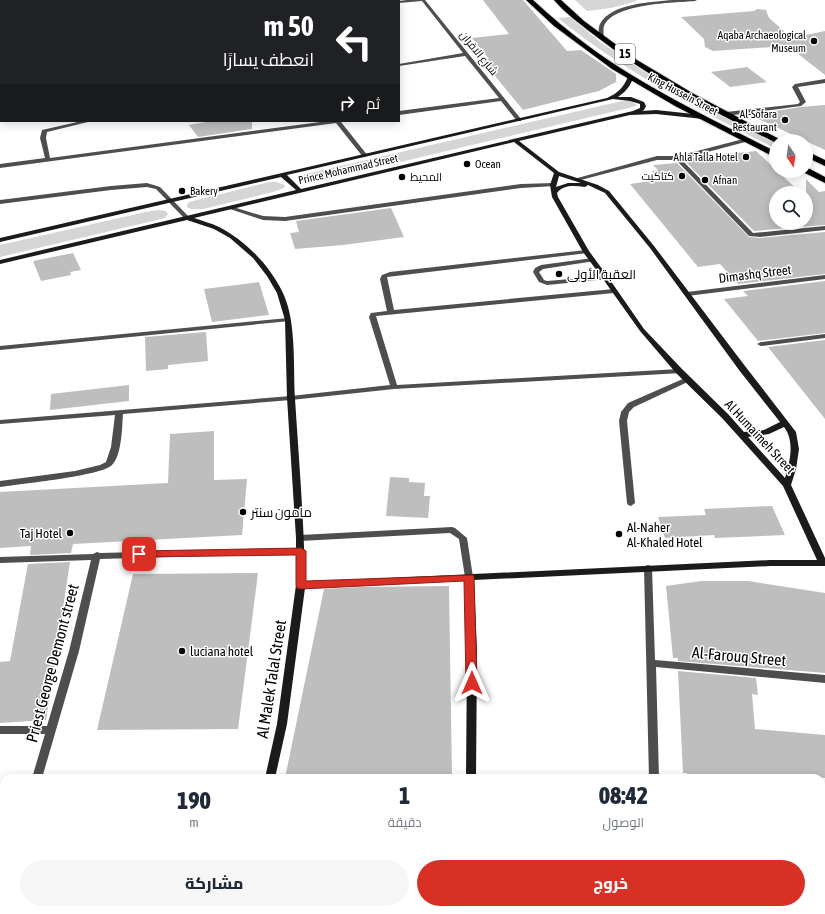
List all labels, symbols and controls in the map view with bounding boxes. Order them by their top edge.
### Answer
text: 50 m [264,10,314,42]
icon: left [328,16,380,68]
street label: شارع الافران [456,29,500,79]
place label: Aqaba Archaeological Museum [718,29,806,54]
marker: Aqaba Archaeological Museum [809,36,819,46]
road number: 15 [615,44,635,64]
text: انعطف يسارًا [223,49,314,70]
street label: King Hussein Street [646,71,720,117]
icon: right [336,92,358,114]
text: ثم [366,95,380,112]
place label: Al-Sofara Restaurant [732,108,777,133]
marker: Al-Sofara Restaurant [780,115,790,125]
north arrow [769,134,813,178]
map controls [769,134,813,230]
place label: Ahla Talla Hotel [674,151,738,163]
street label: Prince Mohammad Street [297,152,399,186]
marker: Ahla Talla Hotel [741,152,751,162]
place label: Ocean [475,158,501,170]
marker: Ocean [462,159,472,169]
place label: كتاكيت [642,170,674,182]
place label: المحيط [410,171,442,183]
marker: كتاكيت [677,171,687,181]
marker: المحيط [397,172,407,182]
place label: Afnan [713,174,737,186]
marker: Afnan [700,175,710,185]
place label: Bakery [190,185,218,197]
marker: Bakery [177,186,187,196]
button: search [769,186,813,230]
street label: Dimashq Street [718,262,792,286]
place label: العقبة الأولى [567,267,636,282]
marker: العقبة الأولى [554,269,564,279]
street label: Al Humaimeh Street [722,397,798,477]
place label: مامون سنتر [250,505,312,520]
marker: مامون سنتر [238,507,248,517]
place label: Al-Naher Al-Khaled Hotel [627,520,703,550]
place label: Taj Hotel [20,526,63,541]
marker: Taj Hotel [65,528,75,538]
marker: Al-Naher Al-Khaled Hotel [614,529,624,539]
pin [122,537,156,571]
icon: arrive [128,543,150,565]
street label: Priest George Demont street [22,581,83,744]
street label: Al Malek Talal Street [253,618,289,739]
street label: Al-Farouq Street [691,643,787,670]
place label: luciana hotel [190,644,254,659]
marker: luciana hotel [177,646,187,656]
position arrow [451,662,493,704]
text: 1 [399,782,410,809]
text: 08:42 [599,782,648,809]
text: 190 [177,787,211,814]
text: m [189,815,199,830]
text: دقيقة [388,815,422,830]
text: الوصول [603,815,644,830]
button: مشاركة [20,860,409,906]
button: خروج [417,860,805,906]

